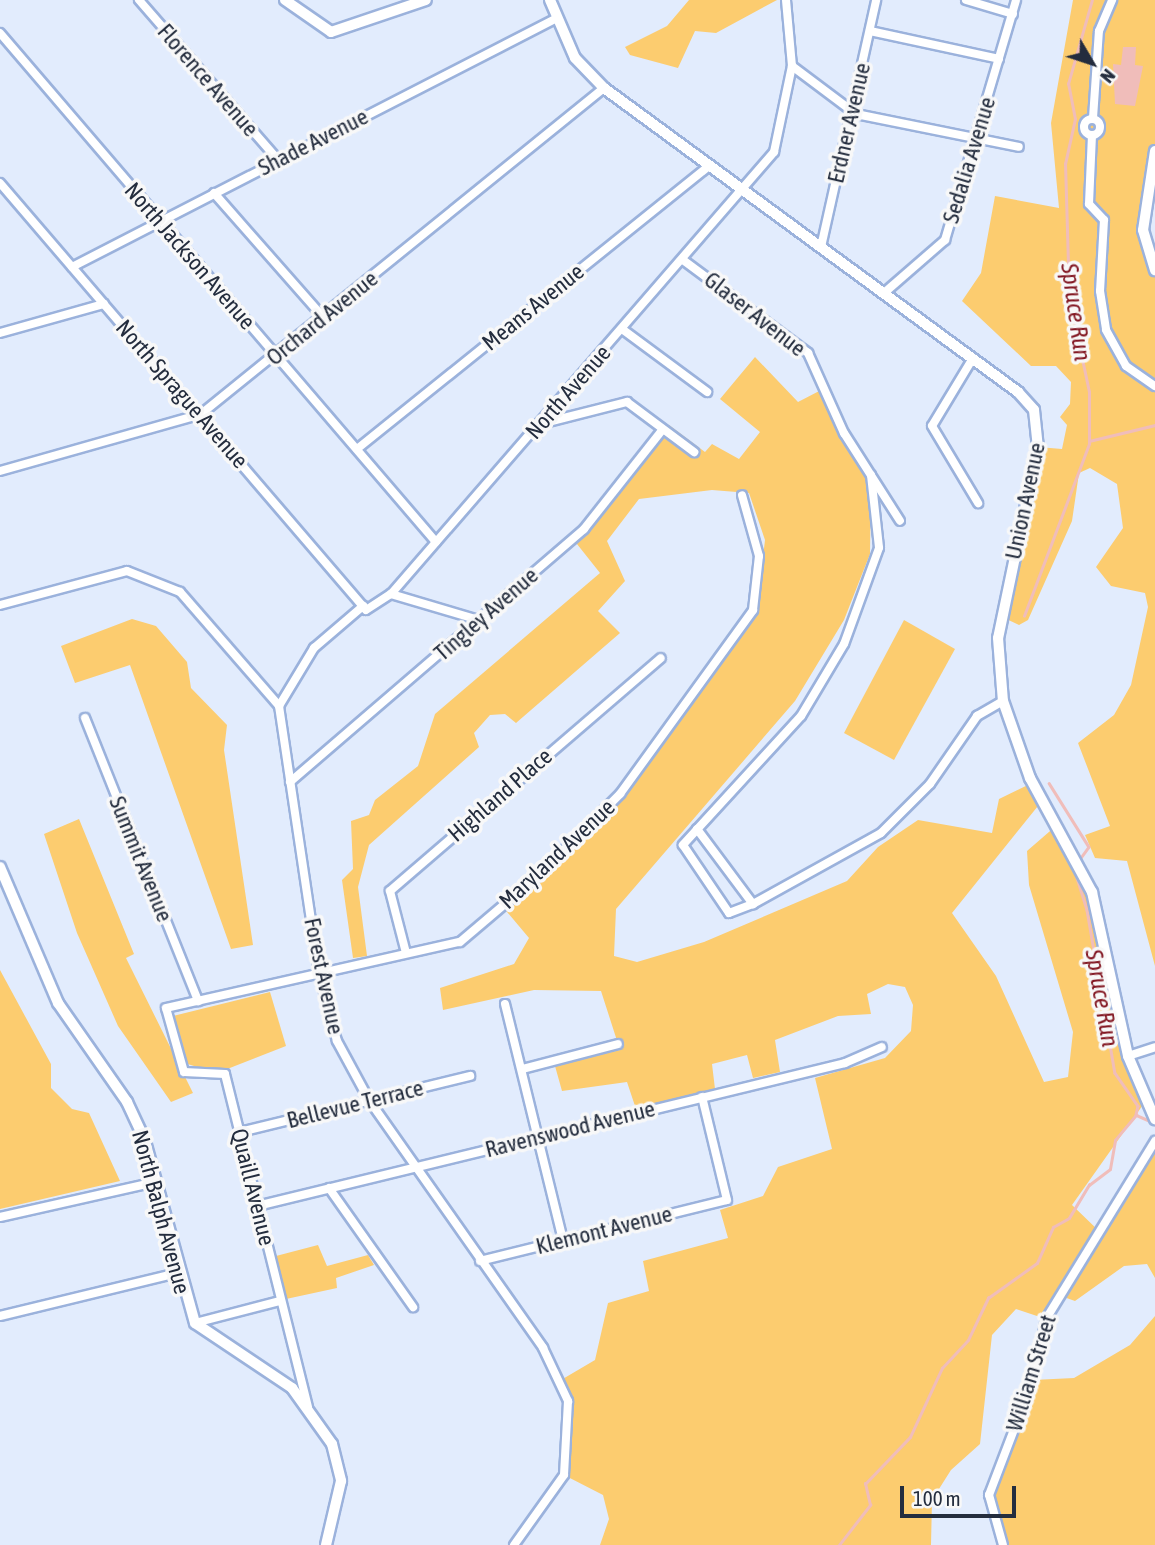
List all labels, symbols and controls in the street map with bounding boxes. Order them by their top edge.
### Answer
street label: Florence Avenue [152,18,264,142]
north arrow [1057,28,1127,98]
street label: Erdner Avenue [822,60,876,186]
text: N [1096,65,1120,87]
street label: Sedalia Avenue [937,94,1001,226]
street label: Shade Avenue [253,103,373,181]
street label: North Jackson Avenue [119,177,261,335]
street label: Means Avenue [477,258,589,356]
water label: Spruce Run [1055,261,1097,363]
street label: Orchard Avenue [261,265,383,371]
street label: Glaser Avenue [699,266,811,362]
street label: North Sprague Avenue [110,314,254,474]
street label: North Avenue [520,339,616,445]
street label: Union Avenue [999,440,1051,562]
street label: Tingley Avenue [429,561,543,667]
street label: Highland Place [442,742,558,848]
street label: Summit Avenue [103,792,179,926]
street label: Maryland Avenue [493,793,621,915]
street label: Forest Avenue [298,915,350,1037]
water label: Spruce Run [1079,947,1125,1049]
street label: Bellevue Terrace [284,1074,426,1134]
street label: Ravenswood Avenue [482,1095,658,1163]
street label: Quaill Avenue [225,1126,281,1248]
street label: North Balph Avenue [126,1127,196,1297]
street label: Klemont Avenue [533,1200,675,1260]
street label: William Street [1000,1311,1062,1435]
scale bar [903,1472,1018,1516]
text: 100 m [913,1486,961,1510]

